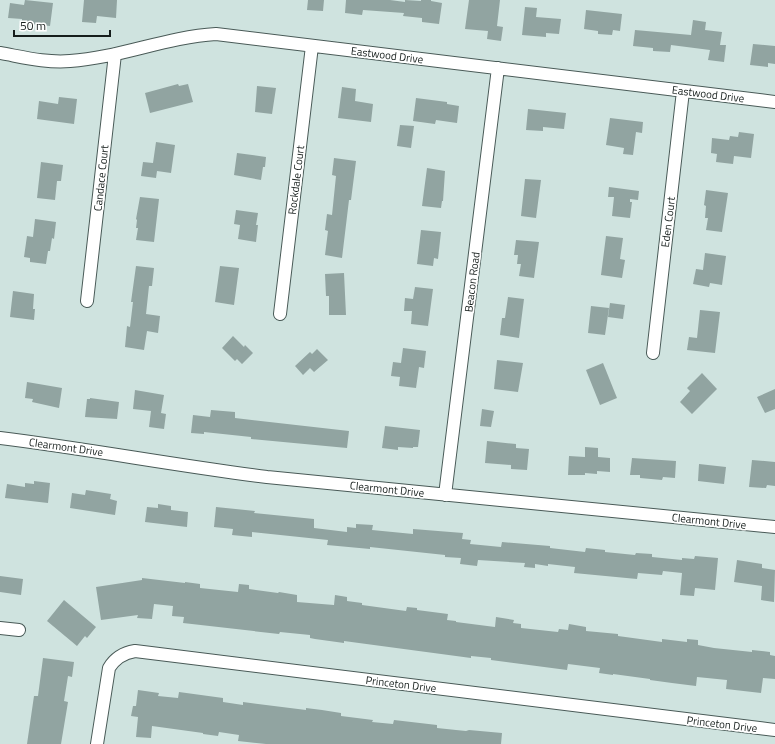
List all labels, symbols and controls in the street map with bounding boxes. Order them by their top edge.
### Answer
scale bar [14,12,110,38]
text: 50 m [20,16,46,35]
street label: Eastwood Drive [350,43,425,67]
street label: Eastwood Drive [671,82,746,106]
street label: Candace Court [90,144,112,212]
street label: Rockdale Court [284,144,308,215]
street label: Eden Court [657,196,679,248]
street label: Beacon Road [460,251,484,313]
street label: Clearmont Drive [28,434,104,460]
street label: Clearmont Drive [349,477,425,501]
street label: Clearmont Drive [671,509,747,533]
street label: Princeton Drive [365,672,438,696]
street label: Princeton Drive [686,712,759,736]

